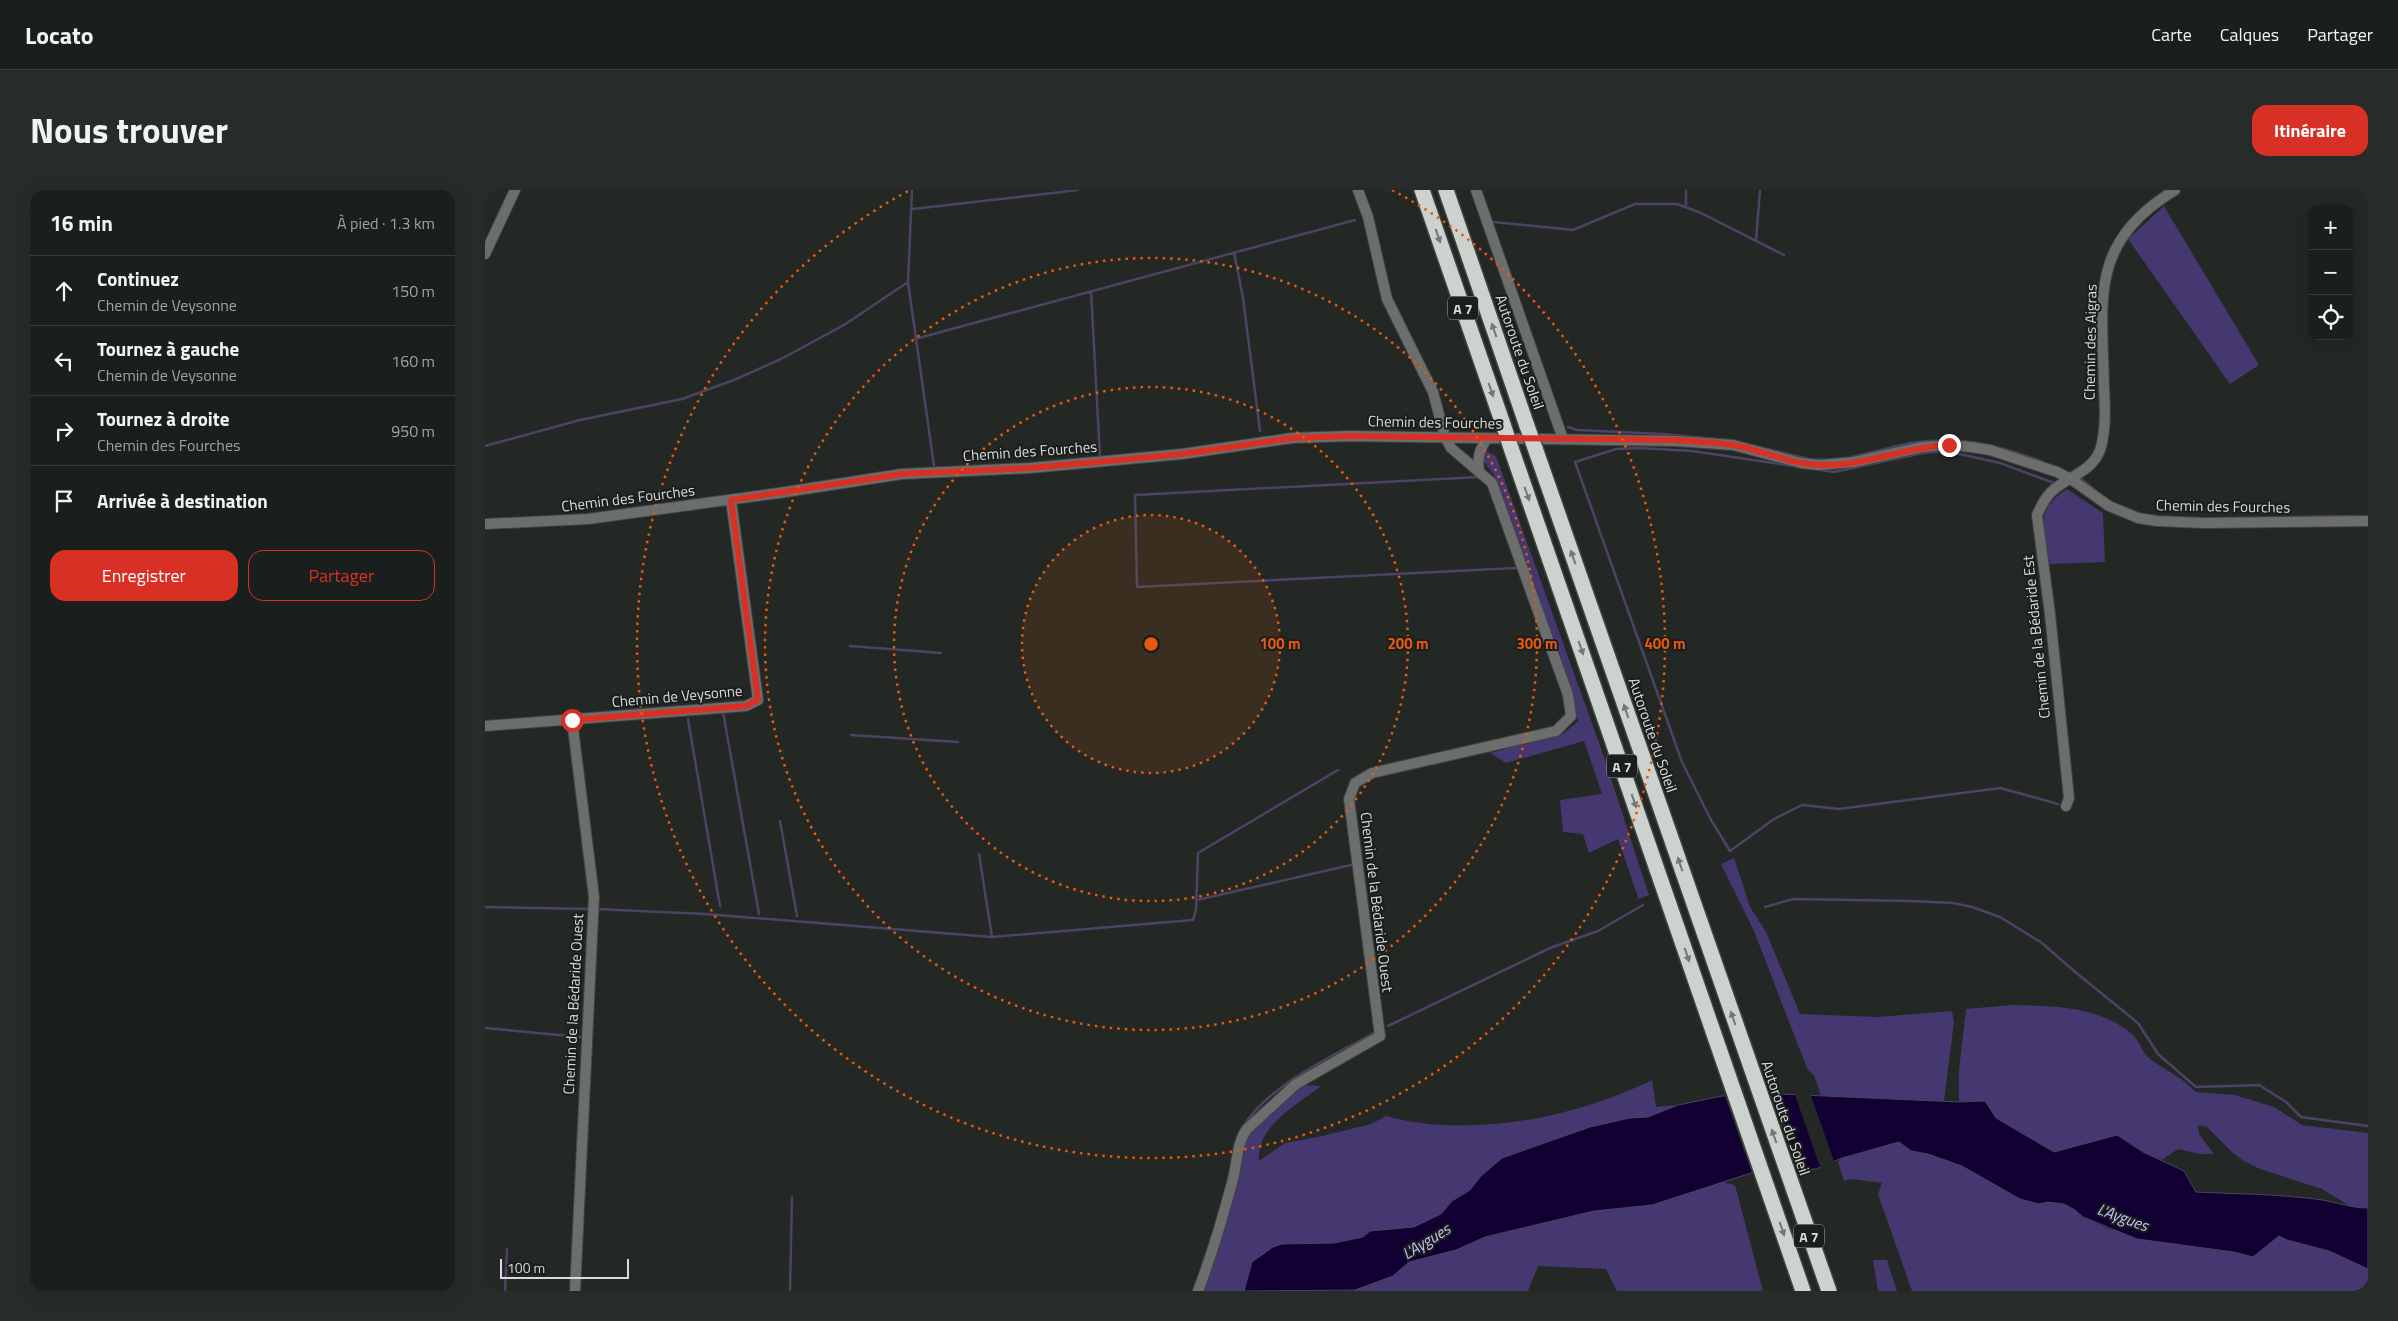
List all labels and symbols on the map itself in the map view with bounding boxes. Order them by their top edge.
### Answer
one-way arrow [1434,229,1442,244]
street label: Chemin des Aigras [2077,284,2103,400]
street label: Autoroute du Soleil [1490,291,1550,413]
road number: A 7 [1448,296,1478,320]
one-way arrow [1490,322,1498,337]
one-way arrow [1488,382,1495,397]
street label: Chemin des Fourches [1368,409,1502,435]
route end [1938,434,1961,457]
street label: Chemin des Fourches [962,435,1098,467]
street label: Chemin des Fourches [560,478,696,518]
one-way arrow [1524,487,1531,502]
street label: Chemin des Fourches [2156,493,2290,519]
one-way arrow [1569,549,1577,564]
street label: Chemin de la Bédaride Est [2016,553,2056,720]
text: 100 m [1259,632,1301,655]
text: 200 m [1387,632,1429,655]
text: 300 m [1516,632,1558,655]
text: 400 m [1644,632,1686,655]
centre of rings [1142,635,1160,653]
one-way arrow [1577,641,1585,656]
street label: Autoroute du Soleil [1623,674,1683,796]
street label: Chemin de Veysonne [611,679,743,713]
one-way arrow [1622,703,1629,718]
route start [561,709,584,732]
road number: A 7 [1607,754,1637,778]
one-way arrow [1631,794,1638,809]
street label: Chemin de la Bédaride Ouest [1355,811,1400,994]
one-way arrow [1676,856,1684,871]
street label: Chemin de la Bédaride Ouest [557,912,589,1095]
one-way arrow [1683,948,1691,963]
one-way arrow [1729,1010,1736,1025]
street label: Autoroute du Soleil [1756,1057,1816,1179]
one-way arrow [1769,1128,1777,1143]
water label: L'Aygues [2094,1197,2153,1238]
water label: L'Aygues [1397,1216,1456,1265]
one-way arrow [1779,1222,1786,1237]
road number: A 7 [1794,1224,1824,1248]
scale bar [500,1256,629,1279]

